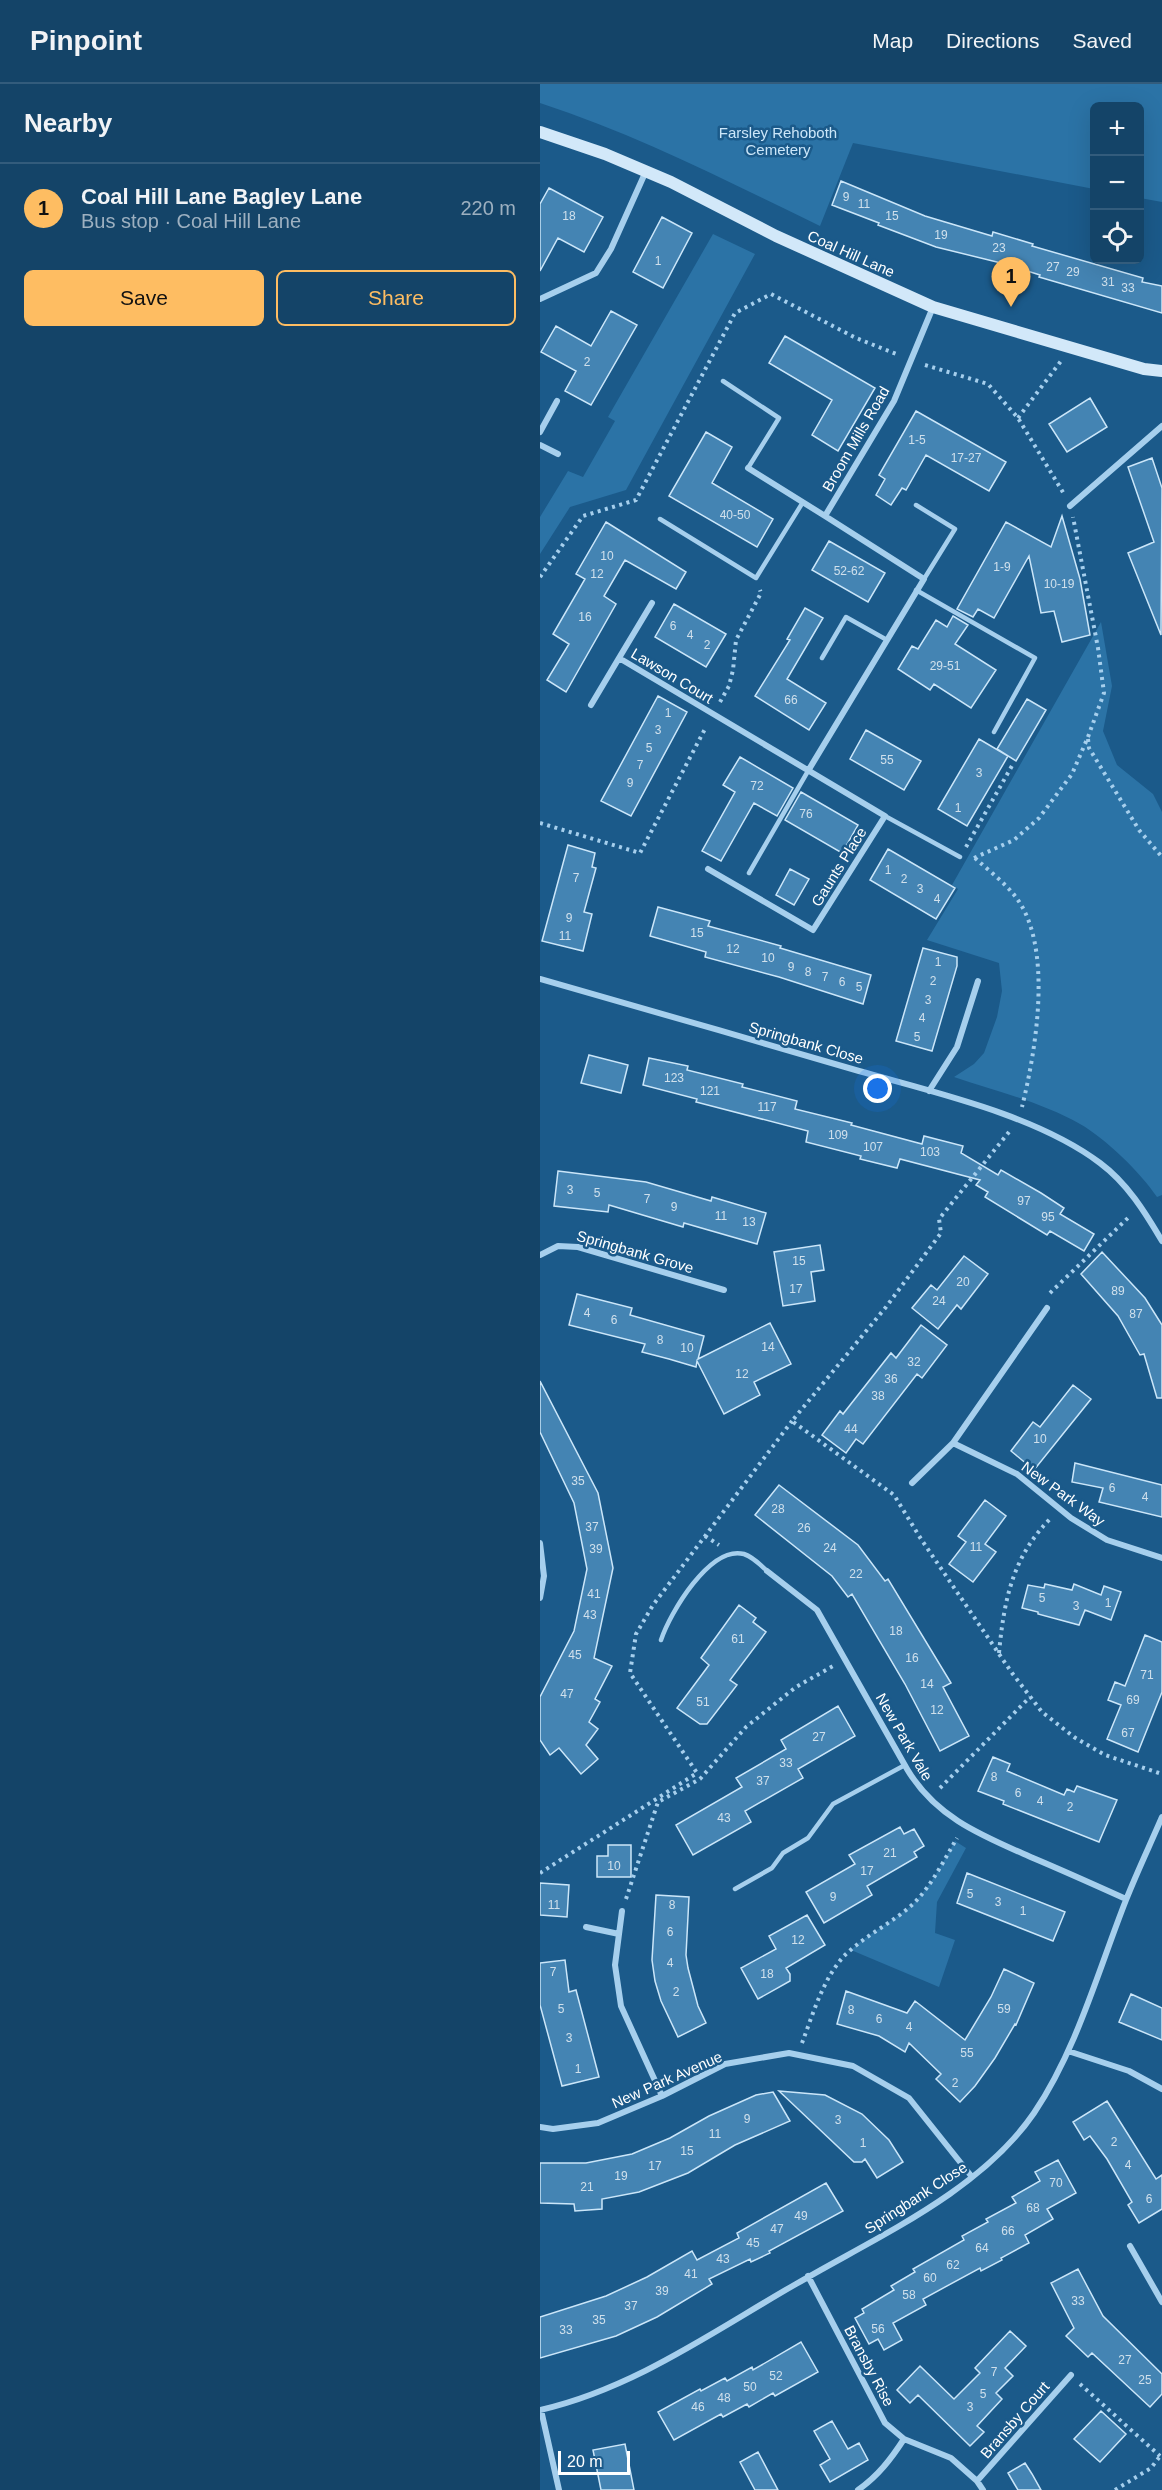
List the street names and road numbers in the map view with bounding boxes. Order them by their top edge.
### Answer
street label: Coal Hill Lane [805,227,897,280]
street label: Broom Mills Road [819,383,893,494]
street label: Lawson Court [628,644,717,707]
street label: Gaunts Place [808,824,870,909]
street label: Springbank Close [747,1018,865,1067]
street label: Springbank Grove [575,1227,696,1276]
street label: New Park Way [1018,1458,1109,1530]
street label: New Park Vale [873,1690,936,1783]
street label: New Park Avenue [609,2048,725,2112]
street label: Springbank Close [861,2158,970,2237]
street label: Bransby Rise [841,2322,898,2409]
street label: Bransby Court [977,2377,1053,2461]

